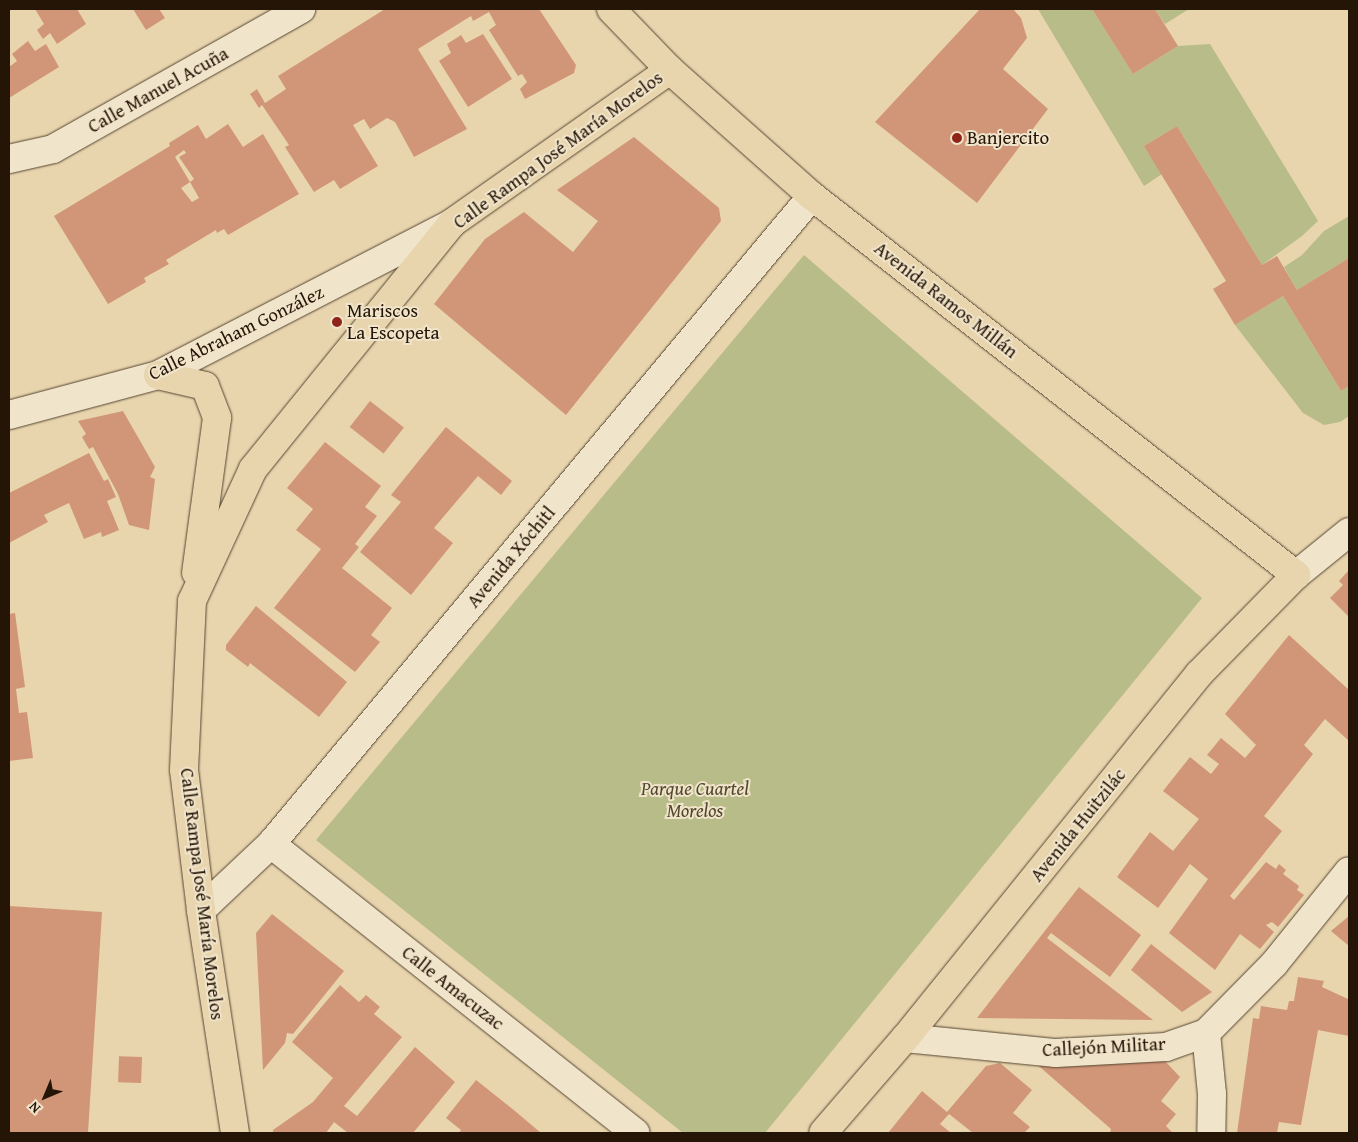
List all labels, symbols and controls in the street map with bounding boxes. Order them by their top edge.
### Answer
street label: Calle Manuel Acuña [84,42,232,138]
street label: Calle Rampa José María Morelos [449,66,667,234]
place label: Banjercito [967,127,1049,149]
marker: Banjercito [951,132,963,144]
street label: Avenida Ramos Millán [870,237,1022,363]
street label: Calle Abraham González [145,281,327,385]
place label: Mariscos La Escopeta [347,300,440,344]
marker: Mariscos La Escopeta [331,316,343,328]
street label: Avenida Xóchitl [462,502,560,612]
street label: Avenida Huitzilác [1025,764,1131,886]
street label: Calle Rampa José María Morelos [175,767,229,1021]
park label: Parque Cuartel Morelos [641,778,749,822]
street label: Calle Amacuzac [397,941,509,1035]
street label: Callejón Militar [1042,1032,1166,1062]
north arrow [20,1072,70,1122]
text: N [24,1097,45,1118]

